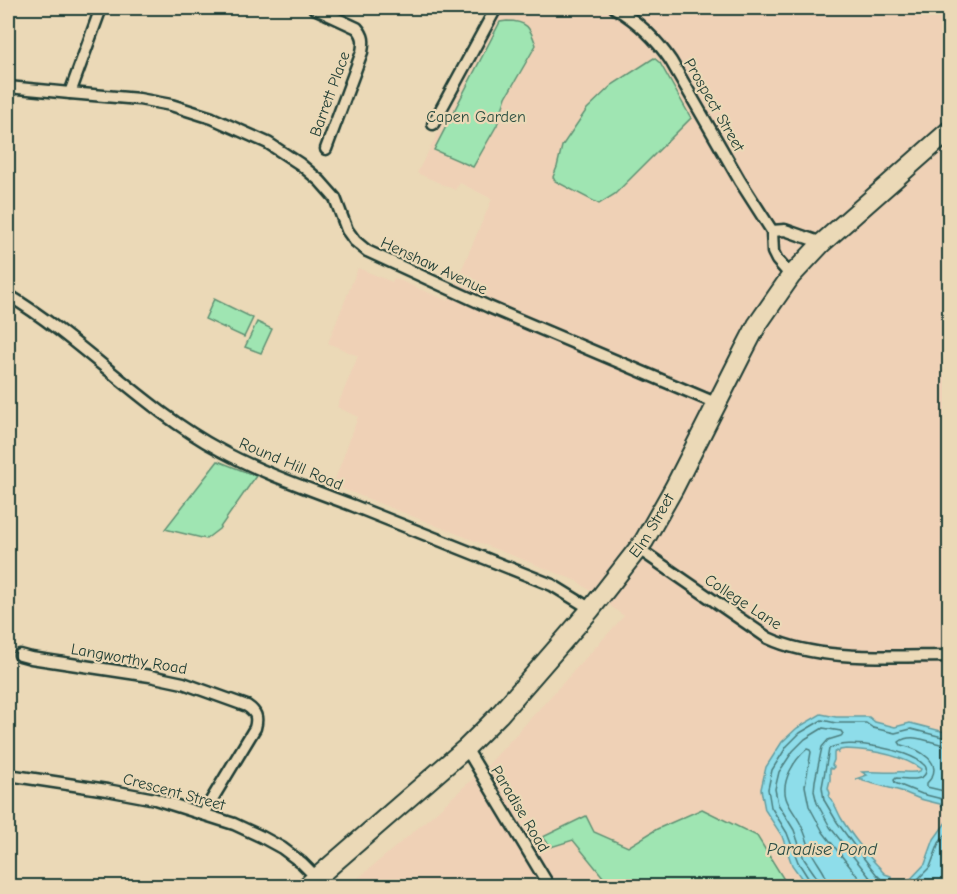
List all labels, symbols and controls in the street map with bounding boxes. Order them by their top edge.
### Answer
street label: Barrett Place [306,49,354,139]
street label: Prospect Street [680,55,748,155]
park label: Capen Garden [426,108,526,126]
street label: Henshaw Avenue [378,233,490,299]
street label: Round Hill Road [237,434,345,494]
street label: Elm Street [625,490,678,561]
street label: College Lane [701,570,785,634]
street label: Langworthy Road [70,640,188,678]
street label: Paradise Road [487,763,553,855]
street label: Crescent Street [121,770,227,814]
water label: Paradise Pond [767,839,878,860]

